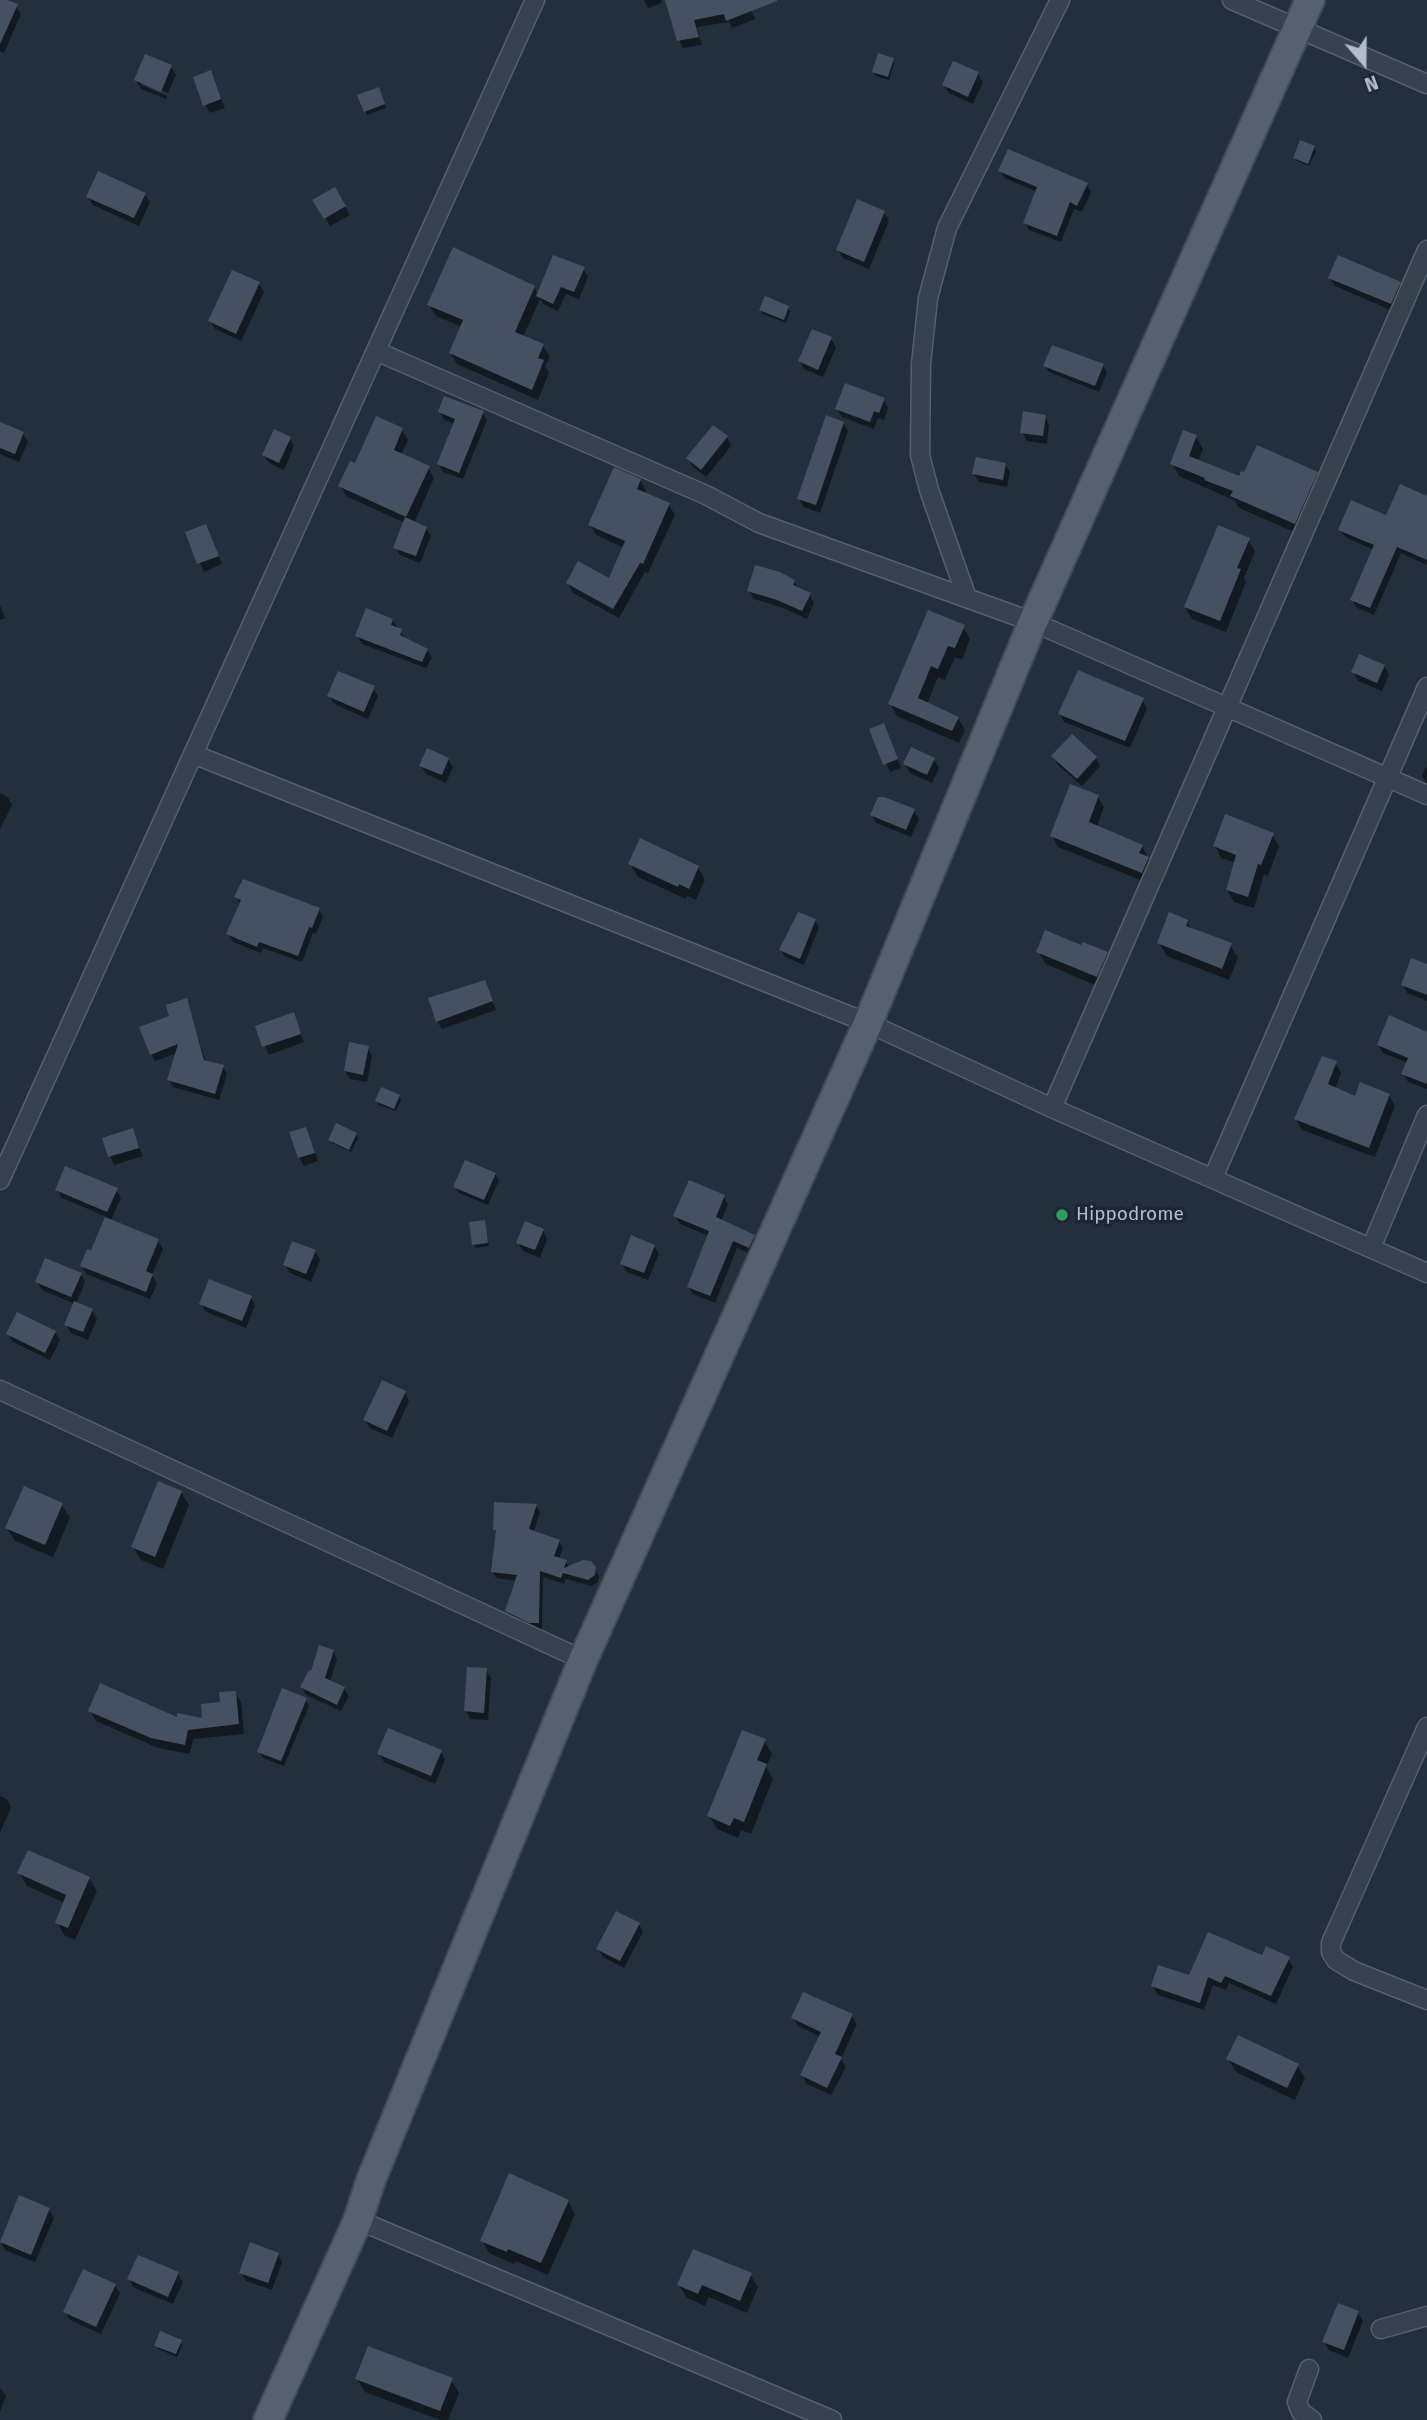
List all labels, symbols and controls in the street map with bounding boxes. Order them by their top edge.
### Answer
north arrow [1329,28,1399,98]
text: N [1362,70,1381,96]
place label: Hippodrome [1076,1204,1184,1226]
marker: Hippodrome [1054,1207,1070,1223]

